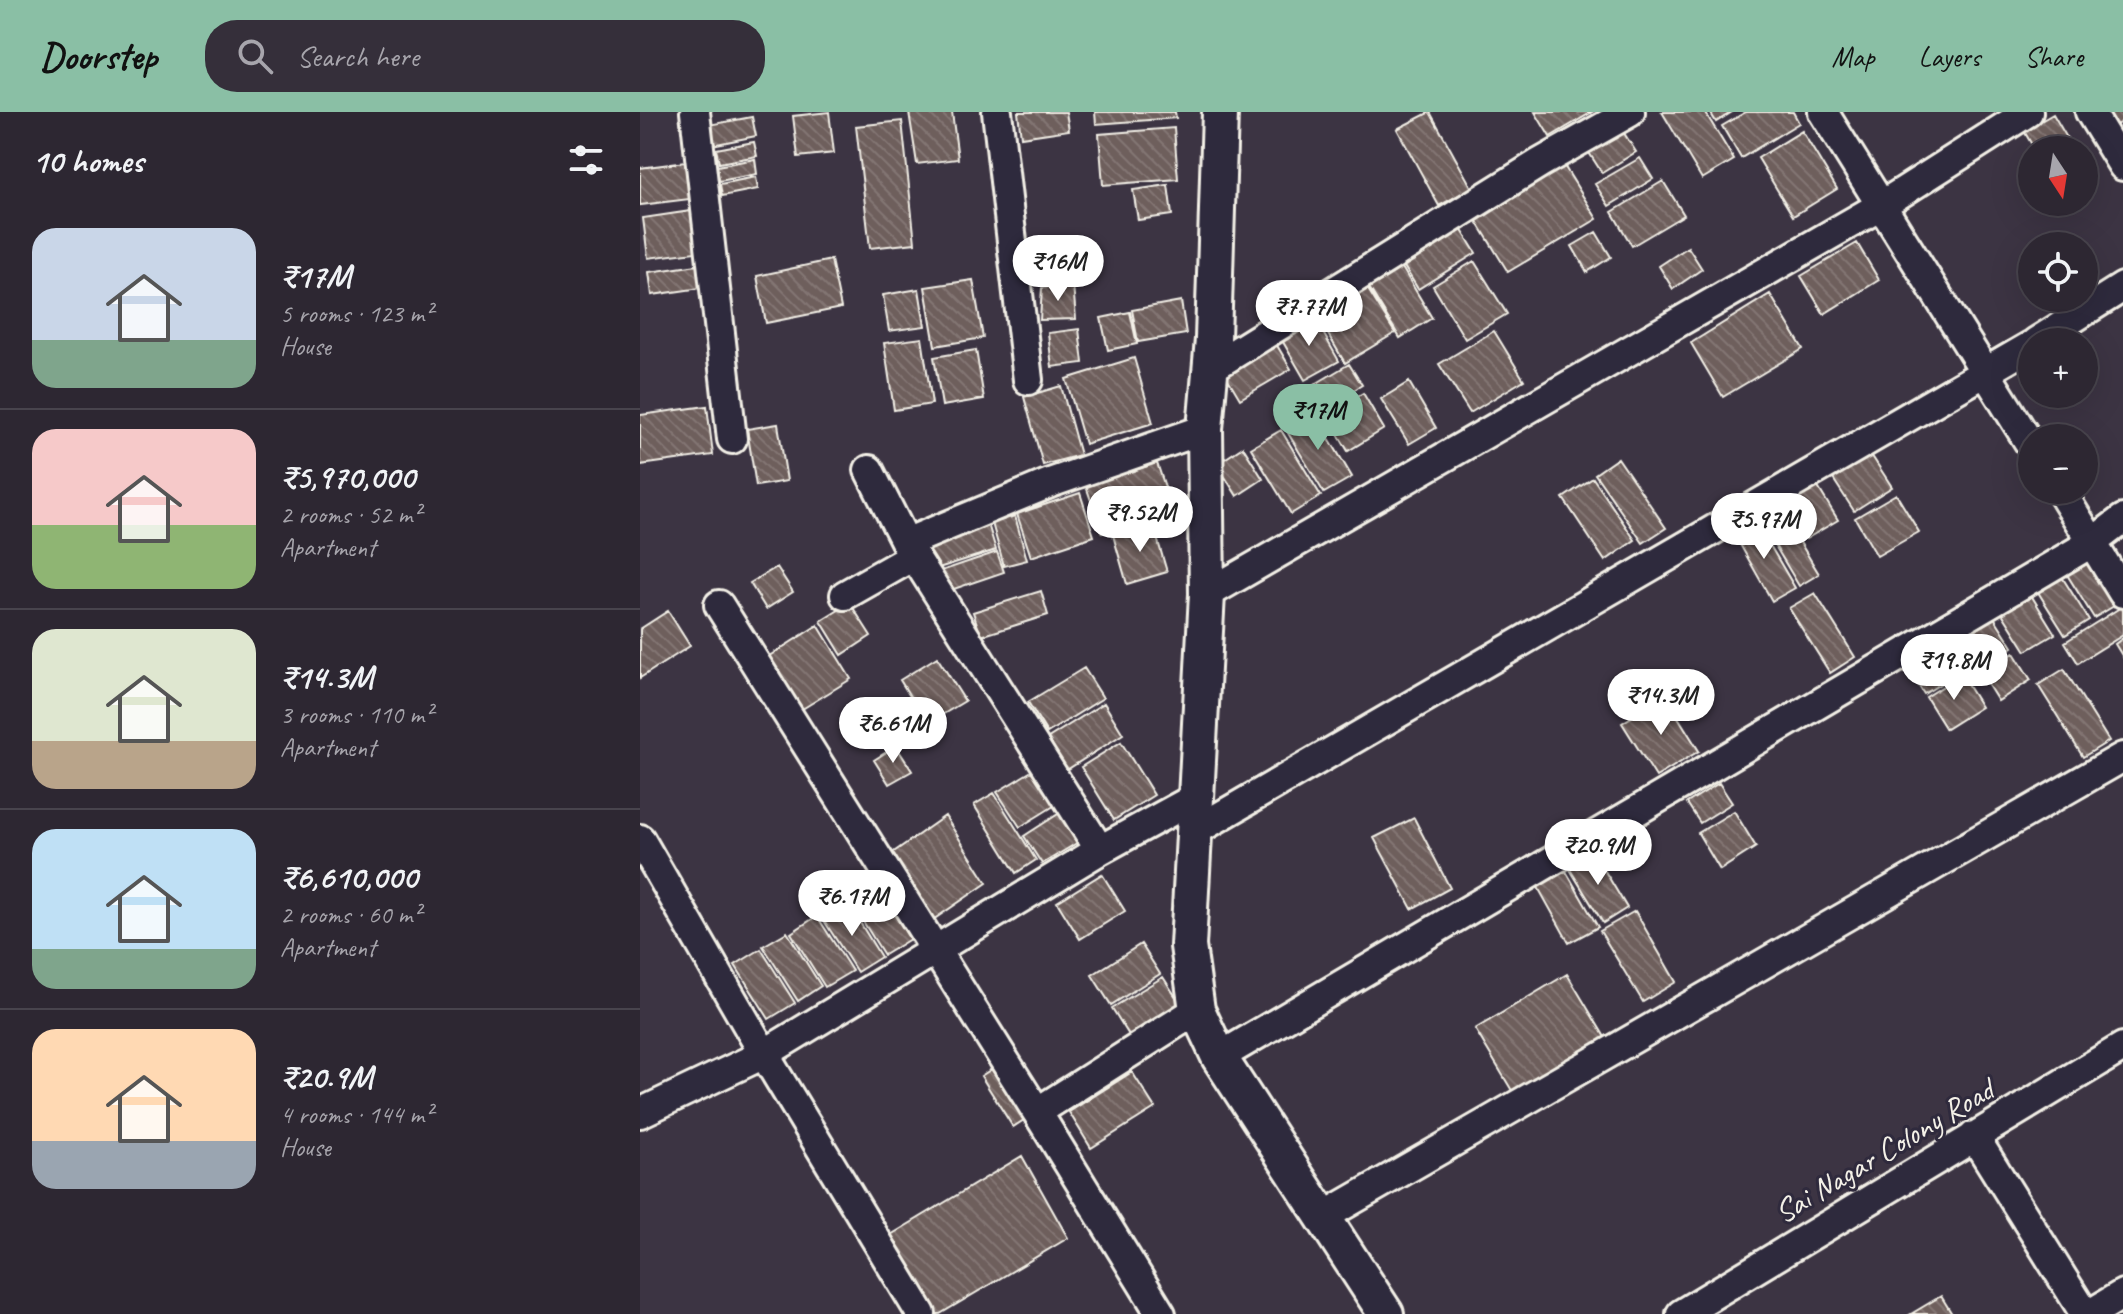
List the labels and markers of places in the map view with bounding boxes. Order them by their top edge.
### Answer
pin: ₹16M [1011,235,1105,303]
pin: ₹7.77M [1244,280,1374,348]
pin: ₹17M [1271,384,1365,452]
pin: ₹9.52M [1075,486,1205,554]
pin: ₹5.97M [1699,493,1829,561]
pin: ₹19.8M [1889,634,2019,702]
pin: ₹14.3M [1596,669,1726,737]
pin: ₹6.61M [828,697,958,765]
pin: ₹20.9M [1533,819,1663,887]
pin: ₹6.17M [787,870,917,938]

